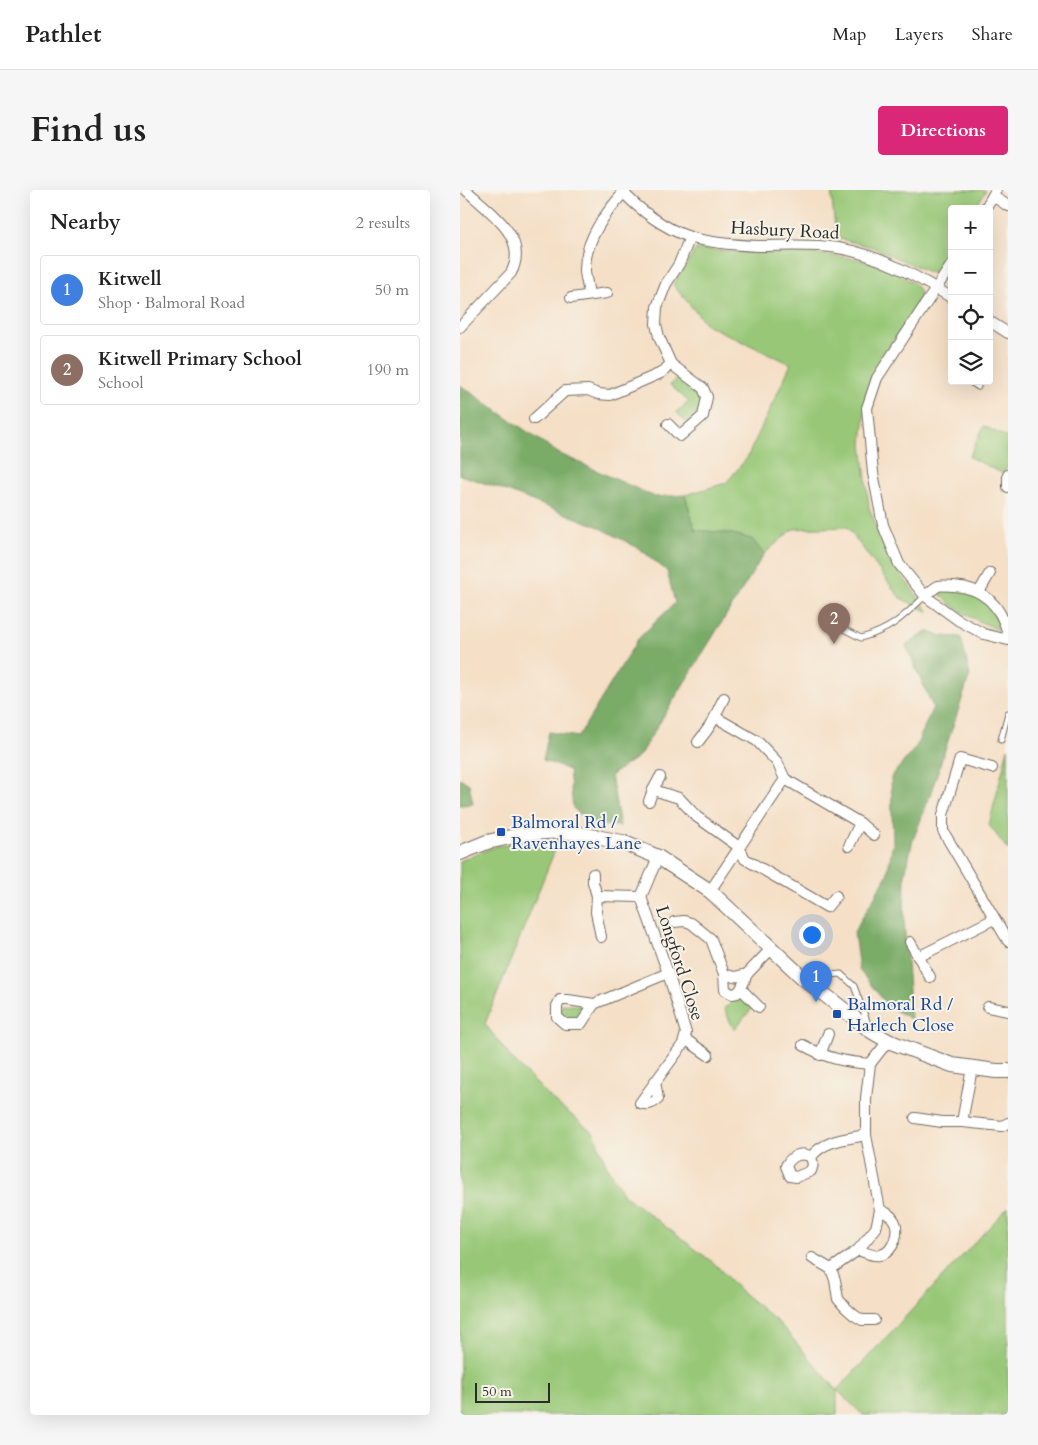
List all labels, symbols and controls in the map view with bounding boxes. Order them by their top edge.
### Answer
text: Pathlet [25,18,102,51]
text: Map [832,22,867,47]
text: Layers [895,22,944,47]
text: Share [972,22,1013,47]
text: Find us [30,106,146,154]
button: Directions [878,106,1008,155]
map controls [948,205,993,385]
button: + [948,205,993,250]
text: Nearby [50,208,121,237]
text: 2 results [356,212,410,234]
street label: Hasbury Road [730,215,840,246]
button: − [948,250,993,295]
text: Kitwell [98,266,162,292]
text: 1 [63,279,71,301]
text: 50 m [375,279,409,301]
text: Shop · Balmoral Road [98,292,245,314]
button: locate [948,295,993,340]
button: layers [948,340,993,385]
text: Kitwell Primary School [98,346,302,372]
text: 2 [63,359,71,381]
text: 190 m [367,359,409,381]
text: School [98,372,143,394]
pin: 2 [818,603,850,644]
place label: Balmoral Rd / Ravenhayes Lane [511,810,642,856]
marker: Balmoral Rd / Ravenhayes Lane [495,826,507,838]
street label: Longford Close [649,903,710,1024]
your location [799,922,825,948]
pin: 1 [800,961,832,1002]
place label: Balmoral Rd / Harlech Close [847,992,954,1038]
marker: Balmoral Rd / Harlech Close [831,1008,843,1020]
scale bar [475,1380,550,1403]
text: 50 m [482,1382,512,1401]

